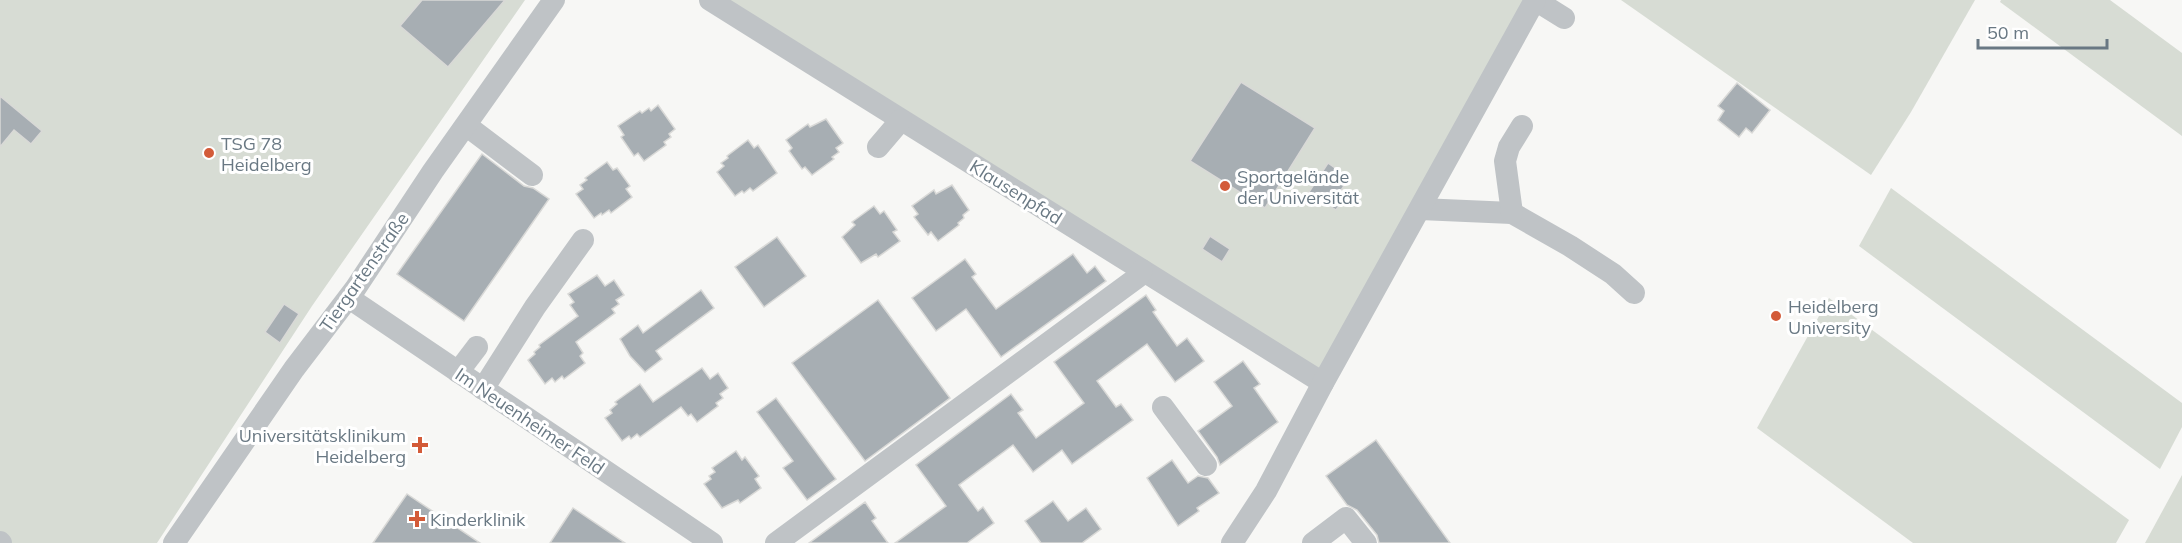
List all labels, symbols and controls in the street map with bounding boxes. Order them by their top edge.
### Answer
scale bar [1978,12,2107,50]
text: 50 m [1987,21,2029,44]
place label: TSG 78 Heidelberg [221,132,312,176]
marker: TSG 78 Heidelberg [202,146,216,160]
street label: Klausenpfad [966,155,1066,229]
place label: Sportgelände der Universität [1237,165,1359,209]
marker: Sportgelände der Universität [1218,179,1232,193]
street label: Tiergartenstraße [314,208,414,336]
place label: Heidelberg University [1788,295,1879,339]
marker: Heidelberg University [1769,309,1783,323]
street label: Im Neuenheimer Feld [451,362,609,480]
place label: Universitätsklinikum Heidelberg [239,424,406,468]
marker: Universitätsklinikum Heidelberg [411,436,429,454]
place label: Kinderklinik [430,508,526,531]
marker: Kinderklinik [408,510,426,528]

